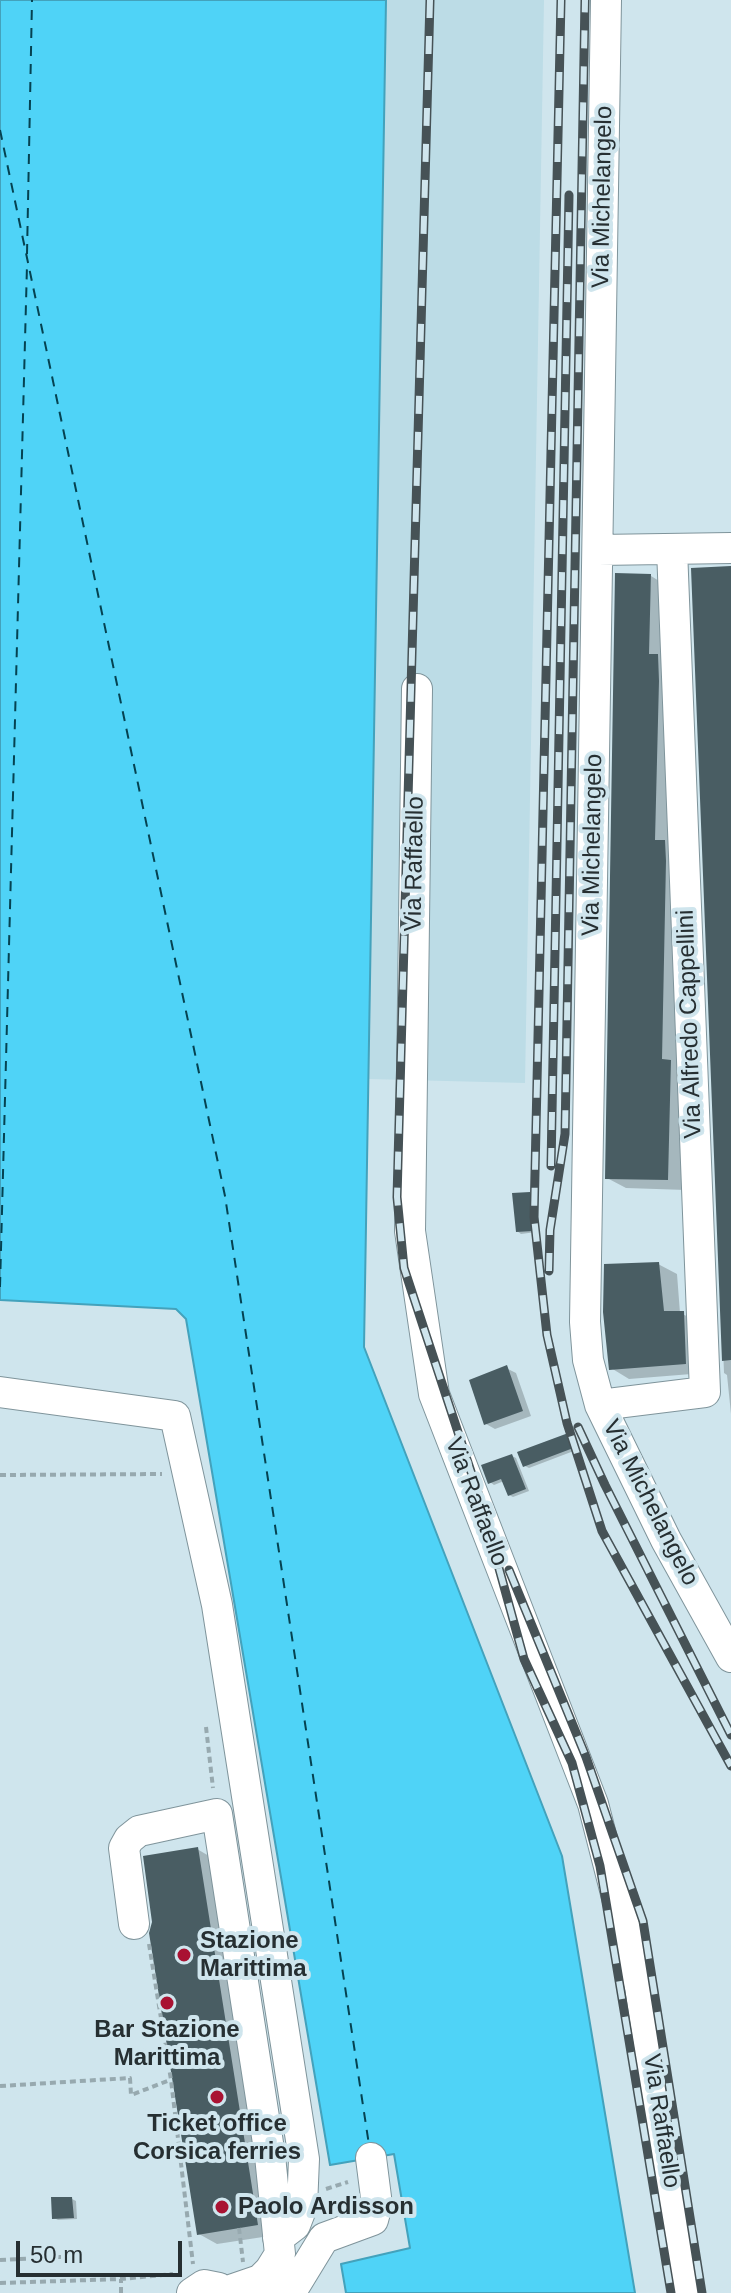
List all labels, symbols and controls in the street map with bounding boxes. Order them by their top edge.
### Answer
street label: Via Michelangelo [587,106,619,288]
street label: Via Michelangelo [577,754,609,936]
street label: Via Raffaello [399,796,431,932]
street label: Via Alfredo Cappellini [672,909,708,1139]
street label: Via Michelangelo [596,1415,704,1591]
street label: Via Raffaello [438,1434,514,1570]
place label: Stazione Marittima [200,1927,307,1983]
marker: Stazione Marittima [175,1946,193,1964]
marker: Bar Stazione Marittima [158,1994,176,2012]
place label: Bar Stazione Marittima [94,2016,240,2072]
street label: Via Raffaello [636,2052,686,2190]
marker: Ticket office Corsica ferries [208,2088,226,2106]
place label: Ticket office Corsica ferries [133,2110,301,2166]
place label: Paolo Ardisson [238,2193,414,2221]
marker: Paolo Ardisson [213,2198,231,2216]
scale bar [20,2225,186,2275]
text: 50 m [30,2241,83,2268]

